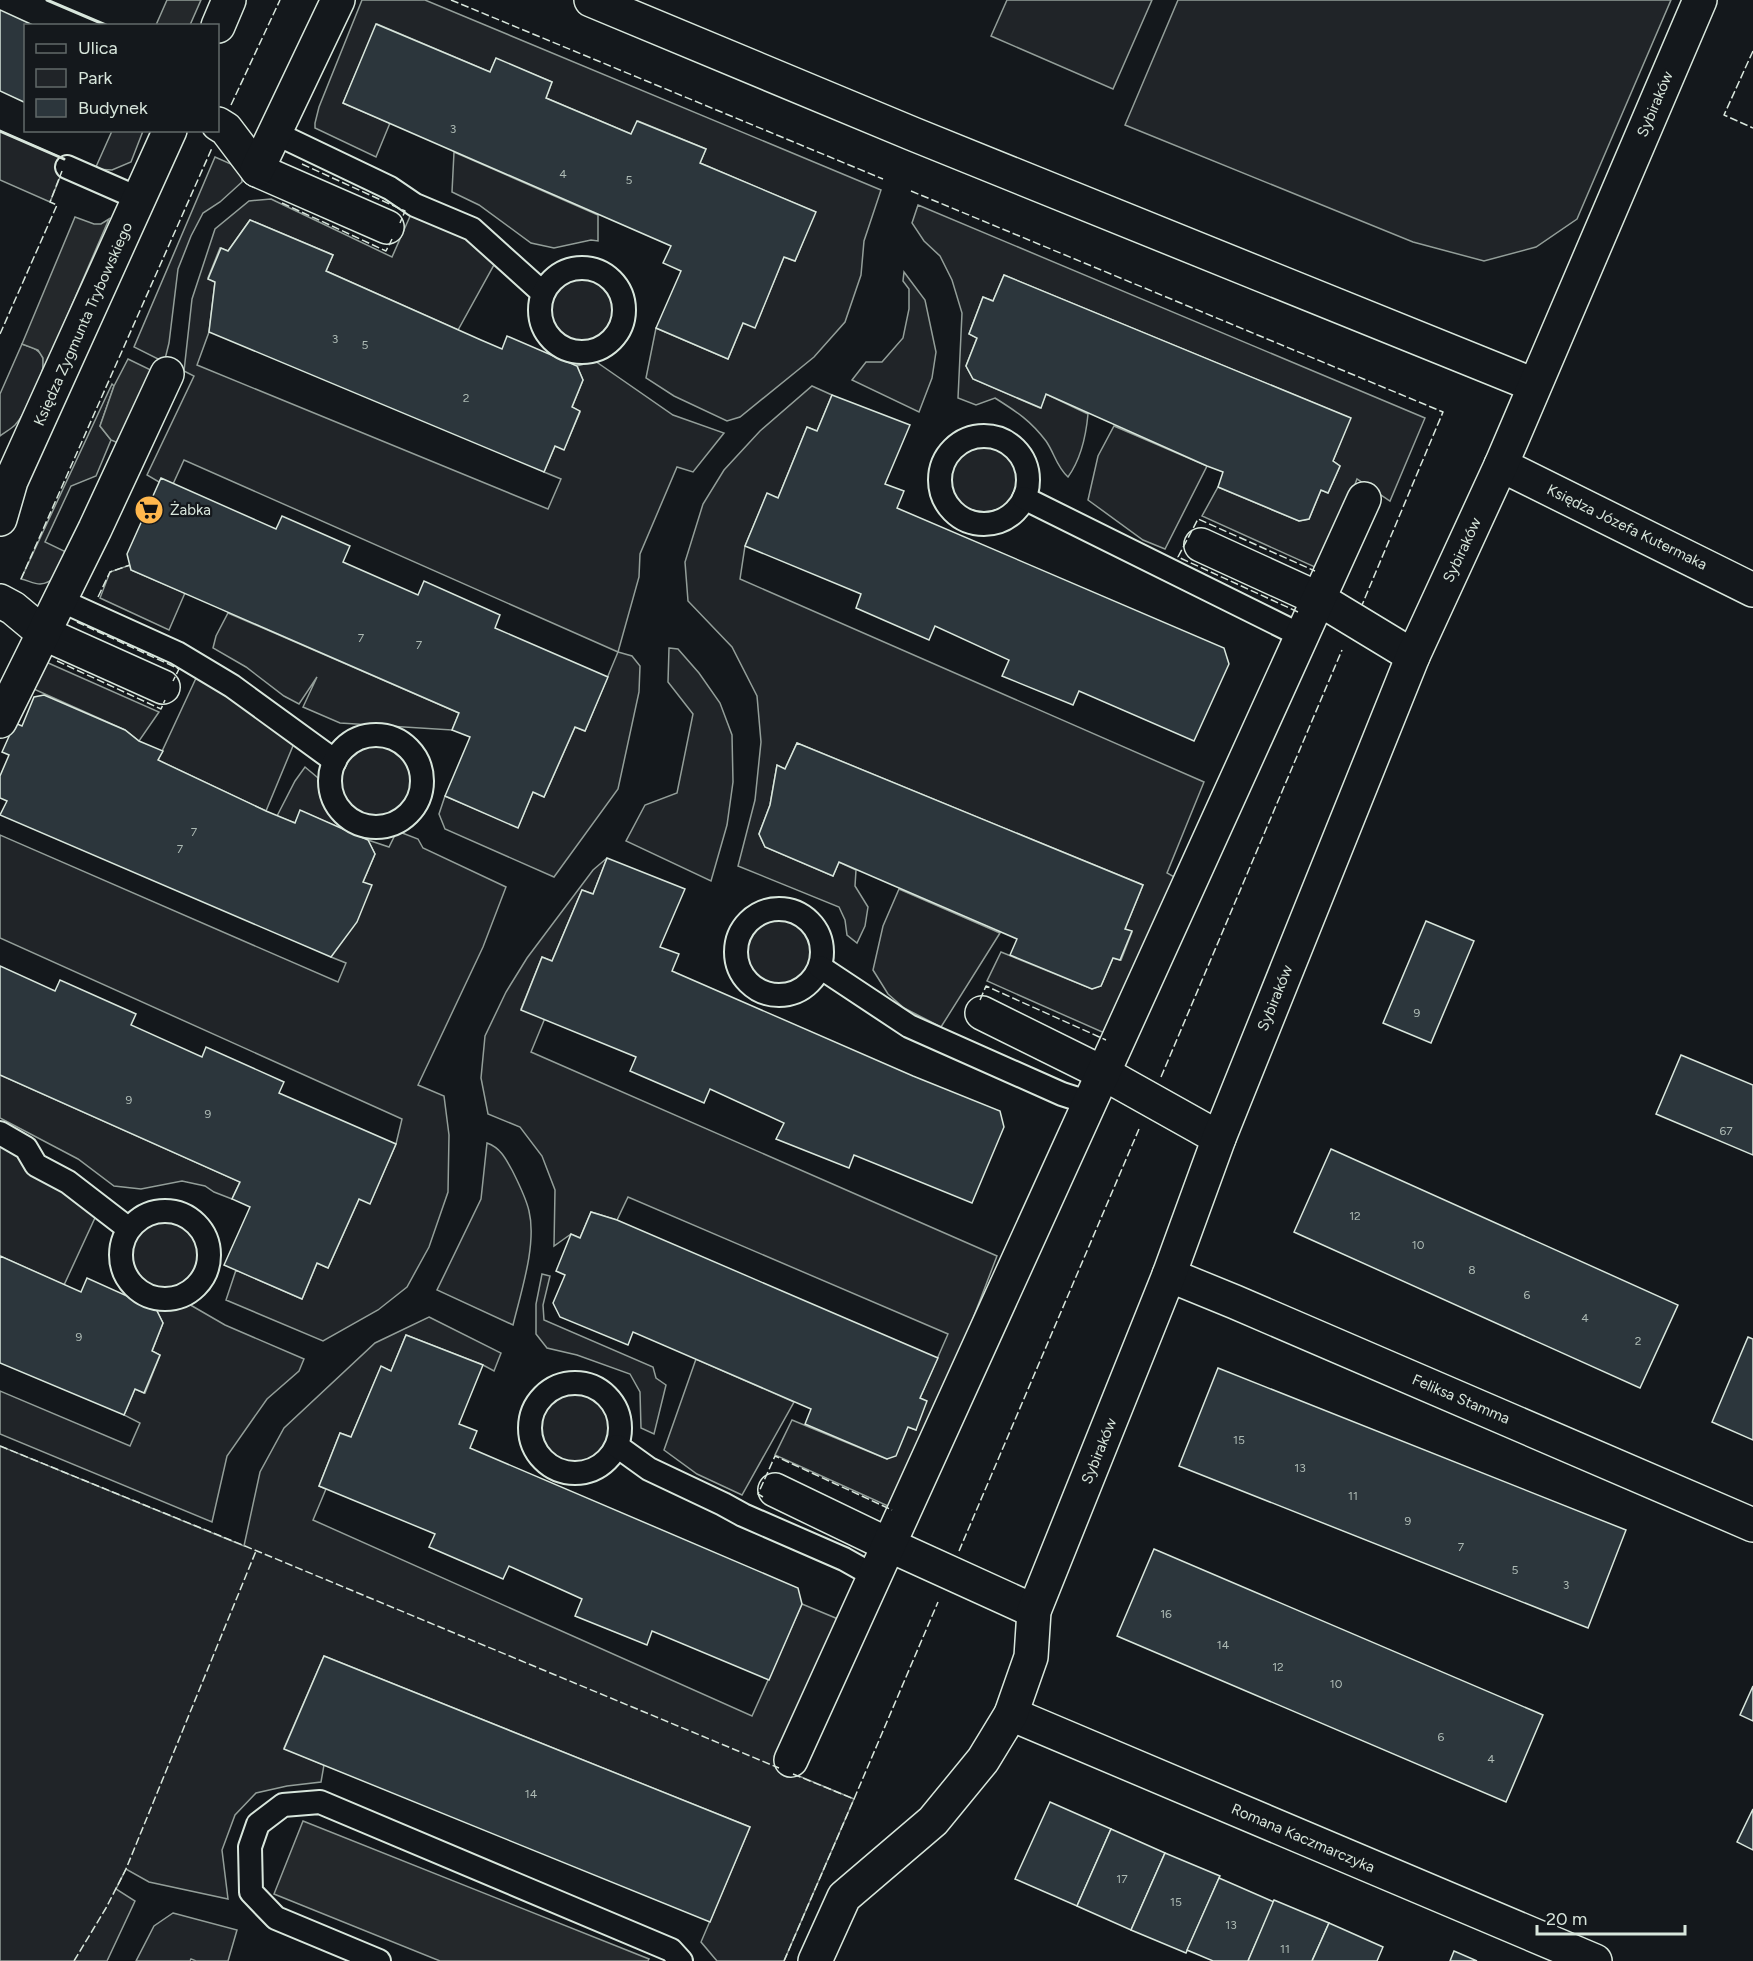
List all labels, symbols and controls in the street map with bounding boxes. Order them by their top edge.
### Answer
legend [24,24,219,132]
text: Ulica [78,37,118,59]
text: Park [78,67,113,89]
street label: Sybiraków [1633,68,1677,139]
text: Budynek [78,97,148,119]
house number: 3 [450,122,456,136]
house number: 4 [559,167,567,181]
house number: 5 [626,173,633,187]
street label: Księdza Zygmunta Trybowskiego [30,219,136,429]
house number: 3 [332,332,338,346]
house number: 5 [362,338,369,352]
house number: 2 [463,391,469,405]
street label: Księdza Józefa Kutermaka [1544,480,1710,574]
supermarket icon: Żabka [133,494,165,526]
place label: Żabka [170,501,211,519]
street label: Sybiraków [1439,515,1485,585]
house number: 7 [358,631,365,645]
house number: 7 [416,638,423,652]
house number: 7 [191,825,198,839]
house number: 7 [177,842,184,856]
street label: Sybiraków [1254,962,1296,1034]
house number: 9 [1414,1006,1421,1020]
house number: 9 [126,1093,133,1107]
house number: 9 [205,1107,212,1121]
house number: 67 [1719,1124,1733,1138]
house number: 12 [1349,1209,1361,1223]
house number: 10 [1412,1238,1425,1252]
house number: 8 [1468,1263,1476,1277]
house number: 6 [1524,1288,1531,1302]
house number: 4 [1581,1311,1589,1325]
house number: 9 [76,1330,83,1344]
house number: 2 [1635,1334,1641,1348]
street label: Feliksa Stamma [1409,1370,1513,1428]
street label: Sybiraków [1078,1415,1120,1487]
house number: 15 [1233,1433,1245,1447]
house number: 13 [1294,1461,1306,1475]
house number: 11 [1348,1489,1358,1503]
house number: 9 [1405,1514,1412,1528]
house number: 7 [1458,1540,1465,1554]
house number: 5 [1512,1563,1519,1577]
house number: 3 [1563,1578,1569,1592]
house number: 16 [1160,1607,1172,1621]
house number: 14 [1217,1638,1230,1652]
house number: 12 [1272,1660,1284,1674]
house number: 10 [1330,1677,1343,1691]
house number: 6 [1438,1730,1445,1744]
house number: 4 [1487,1752,1495,1766]
house number: 14 [525,1787,538,1801]
street label: Romana Kaczmarczyka [1229,1800,1377,1876]
house number: 17 [1116,1872,1128,1886]
house number: 15 [1170,1895,1182,1909]
scale bar [1537,1898,1686,1936]
text: 20 m [1546,1908,1587,1930]
house number: 13 [1225,1918,1237,1932]
house number: 11 [1280,1942,1290,1956]

